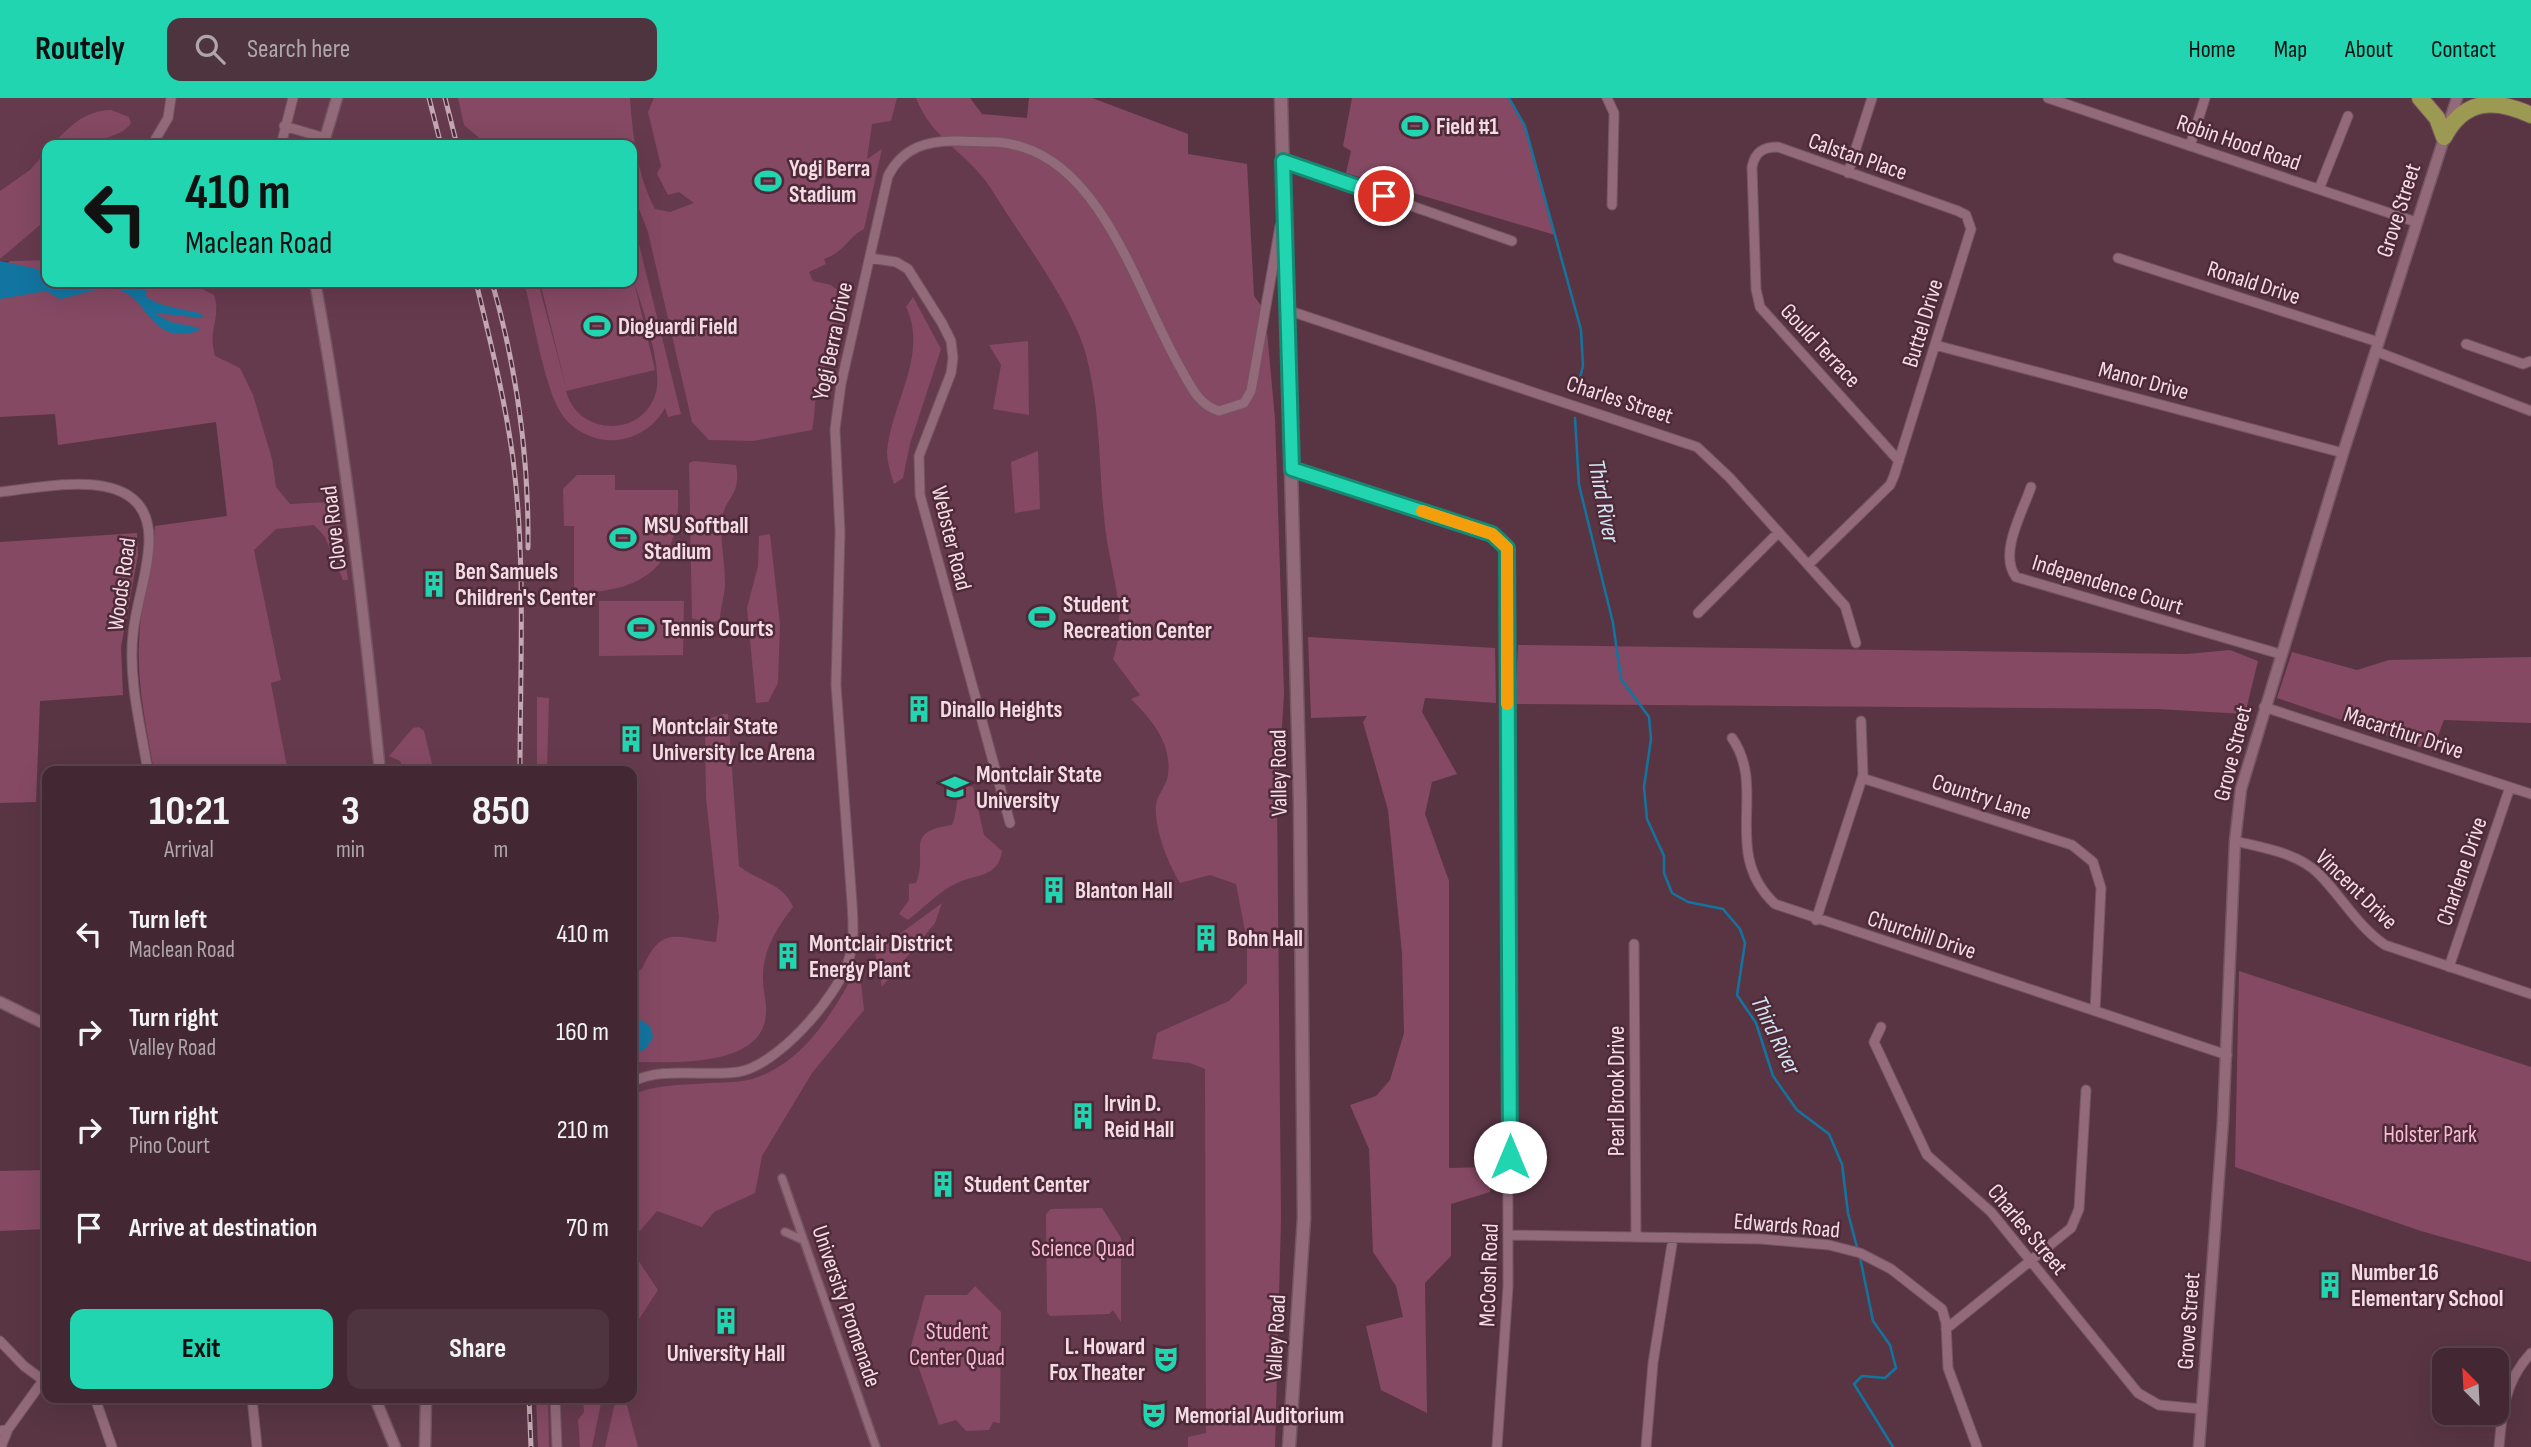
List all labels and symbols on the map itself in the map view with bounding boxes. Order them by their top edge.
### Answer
street label: Robin Hood Road [2173,109,2304,177]
sports icon: Field #1 [1400,111,1430,141]
place label: Field #1 [1436,113,1499,141]
street label: Calstan Place [1805,127,1911,187]
place label: Yogi Berra Stadium [789,155,870,209]
street label: Grove Street [2371,160,2427,261]
sports icon: Yogi Berra Stadium [753,166,783,196]
pin [1354,166,1414,226]
street label: Ronald Drive [2204,255,2304,311]
street label: Buttel Drive [1896,276,1950,371]
street label: Yogi Berra Drive [807,280,859,403]
street label: Gould Terrace [1774,298,1866,394]
sports icon: Dioguardi Field [582,311,612,341]
place label: Dioguardi Field [618,313,738,341]
street label: Manor Drive [2096,355,2192,406]
street label: Charles Street [1563,370,1677,430]
water label: Third River [1581,457,1626,546]
street label: Webster Road [925,483,977,593]
street label: Clove Road [315,484,353,572]
place label: MSU Softball Stadium [644,512,748,566]
sports icon: MSU Softball Stadium [608,523,638,553]
street label: Woods Road [102,536,142,632]
street label: Independence Court [2029,549,2187,621]
place label: Ben Samuels Children's Center [455,558,596,612]
building icon: Ben Samuels Children's Center [419,569,449,599]
place label: Student Recreation Center [1063,591,1212,645]
sports icon: Student Recreation Center [1027,602,1057,632]
sports icon: Tennis Courts [626,613,656,643]
place label: Tennis Courts [662,615,774,643]
building icon: Dinallo Heights [904,694,934,724]
place label: Dinallo Heights [940,696,1063,724]
street label: Macarthur Drive [2340,700,2467,765]
street label: Grove Street [2208,703,2258,804]
place label: Montclair State University Ice Arena [652,713,815,767]
building icon: Montclair State University Ice Arena [616,724,646,754]
street label: Valley Road [1264,729,1294,817]
place label: Montclair State University [976,761,1102,815]
street label: Country Lane [1928,768,2035,826]
school or university icon: Montclair State University [940,772,970,802]
street label: Charlene Drive [2430,813,2494,929]
street label: Vincent Drive [2309,844,2403,936]
building icon: Blanton Hall [1039,875,1069,905]
place label: Blanton Hall [1075,877,1173,905]
street label: Churchill Drive [1864,904,1980,966]
building icon: Bohn Hall [1191,923,1221,953]
place label: Bohn Hall [1227,925,1303,953]
place label: Montclair District Energy Plant [809,930,953,984]
building icon: Montclair District Energy Plant [773,941,803,971]
water label: Third River [1744,991,1808,1080]
street label: Pearl Brook Drive [1603,1026,1631,1156]
place label: Irvin D. Reid Hall [1104,1090,1174,1144]
building icon: Irvin D. Reid Hall [1068,1101,1098,1131]
position arrow [1473,1120,1547,1194]
park label: Holster Park [2383,1121,2477,1149]
building icon: Student Center [928,1169,958,1199]
place label: Student Center [964,1171,1090,1199]
street label: Charles Street [1981,1178,2073,1281]
street label: Edwards Road [1733,1207,1841,1245]
street label: University Promenade [805,1222,887,1391]
street label: McCosh Road [1473,1223,1505,1327]
park label: Science Quad [1031,1235,1135,1263]
place label: Number 16 Elementary School [2351,1259,2503,1313]
building icon: Number 16 Elementary School [2315,1270,2345,1300]
street label: Grove Street [2172,1272,2206,1371]
street label: Valley Road [1260,1294,1292,1382]
building icon: University Hall [711,1306,741,1336]
park label: Student Center Quad [909,1318,1005,1372]
place label: L. Howard Fox Theater [1049,1333,1145,1387]
place label: University Hall [667,1340,785,1368]
theatre icon: L. Howard Fox Theater [1151,1344,1181,1374]
north arrow [2432,1348,2510,1424]
theatre icon: Memorial Auditorium [1139,1400,1169,1430]
place label: Memorial Auditorium [1175,1402,1344,1430]

